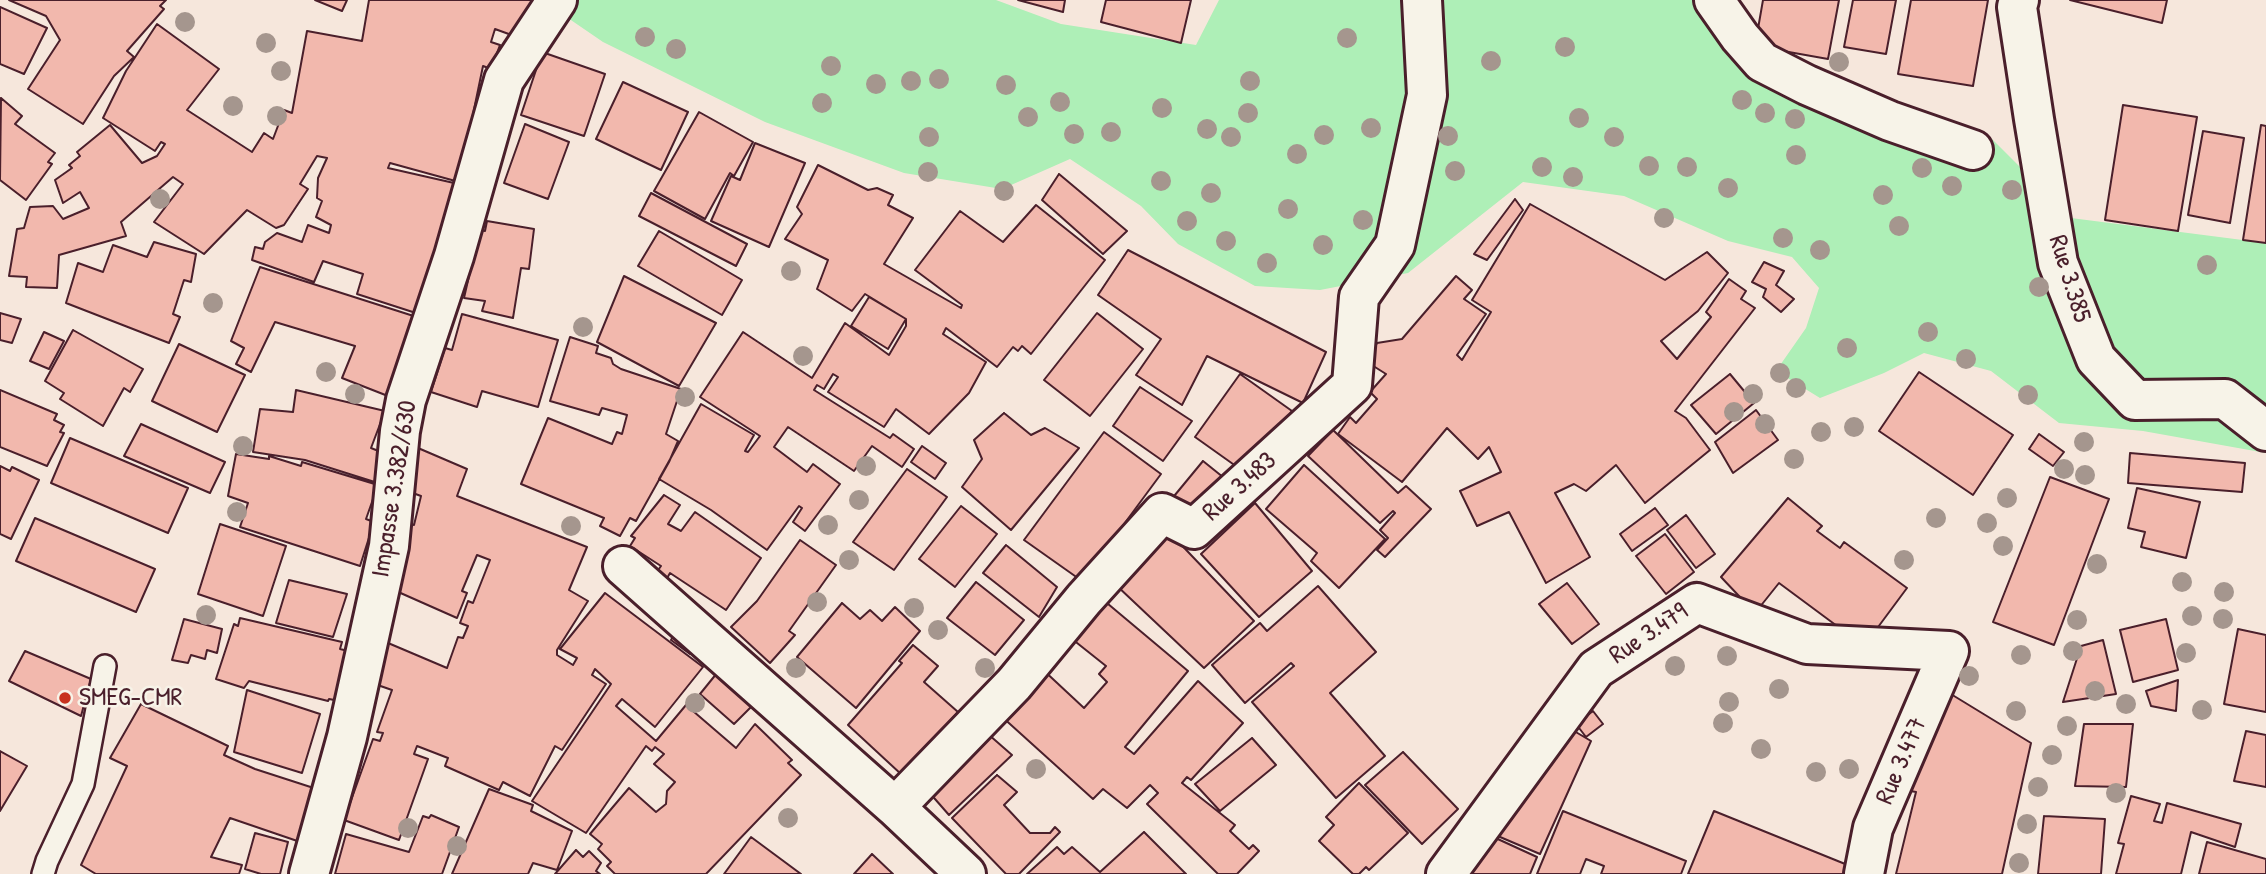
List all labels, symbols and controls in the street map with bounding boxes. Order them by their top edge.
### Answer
street label: Rue 3.385 [2041,232,2097,326]
street label: Impasse 3.382/630 [366,398,424,580]
street label: Rue 3.483 [1197,446,1283,528]
street label: Rue 3.479 [1604,596,1694,672]
place label: SMEG-CMR [79,682,182,714]
marker: SMEG-CMR [57,690,73,706]
street label: Rue 3.477 [1870,713,1934,809]

